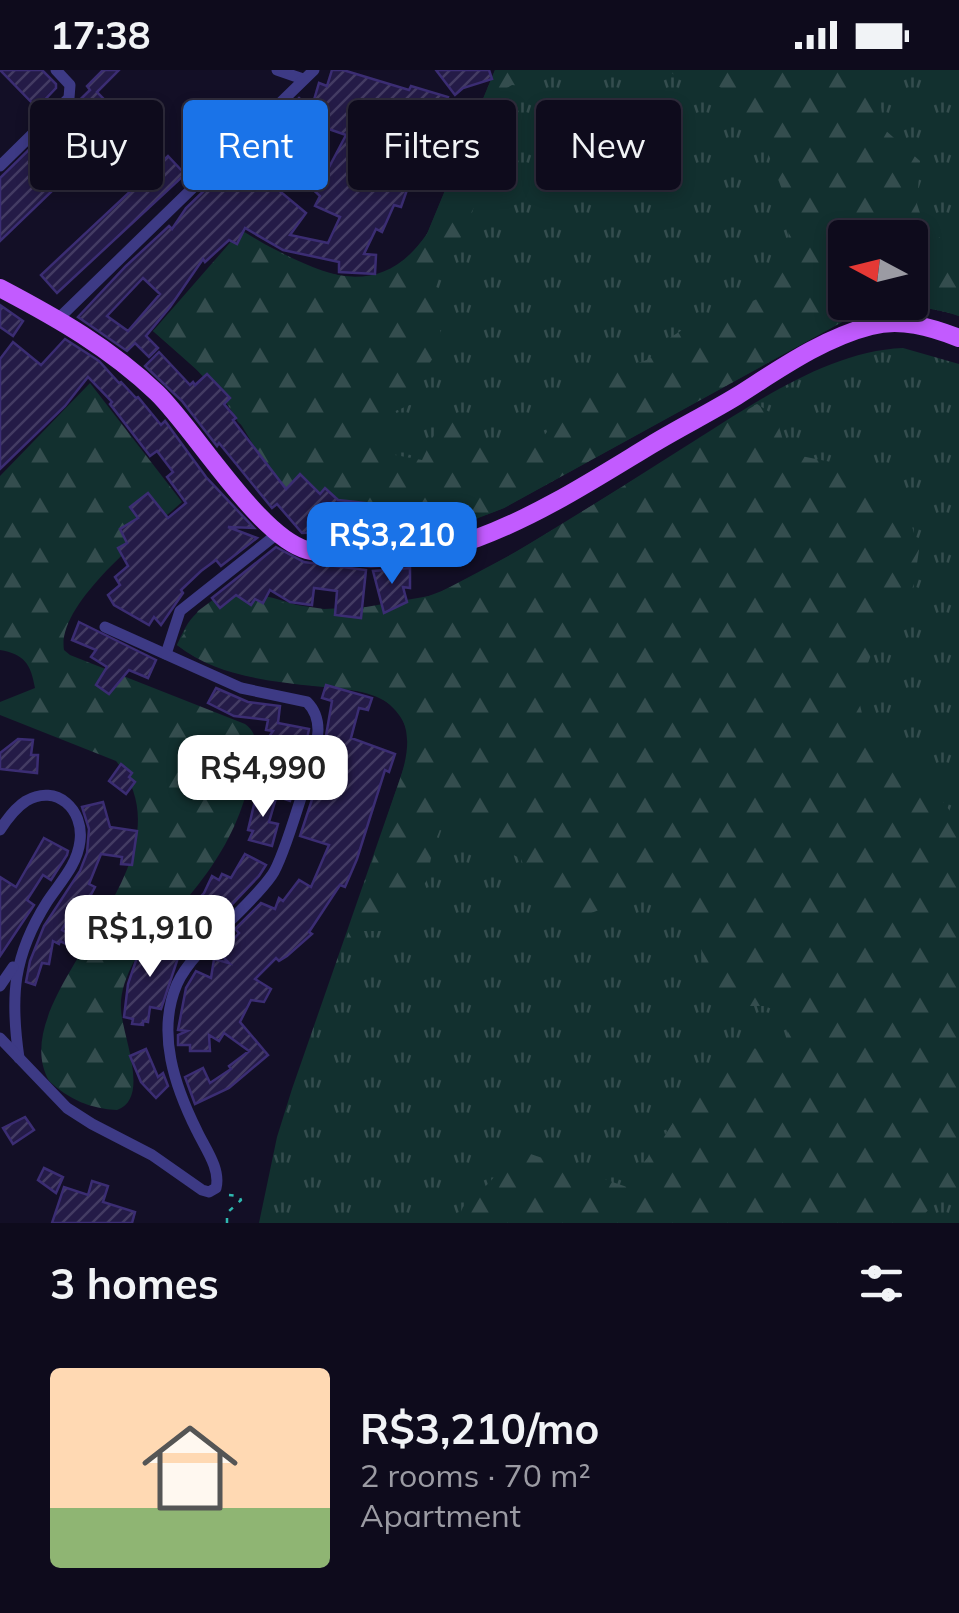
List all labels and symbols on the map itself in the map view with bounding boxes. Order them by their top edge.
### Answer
north arrow [828,220,928,320]
pin: R$3,210 [300,502,484,587]
pin: R$4,990 [171,735,355,820]
pin: R$1,910 [58,895,242,980]

